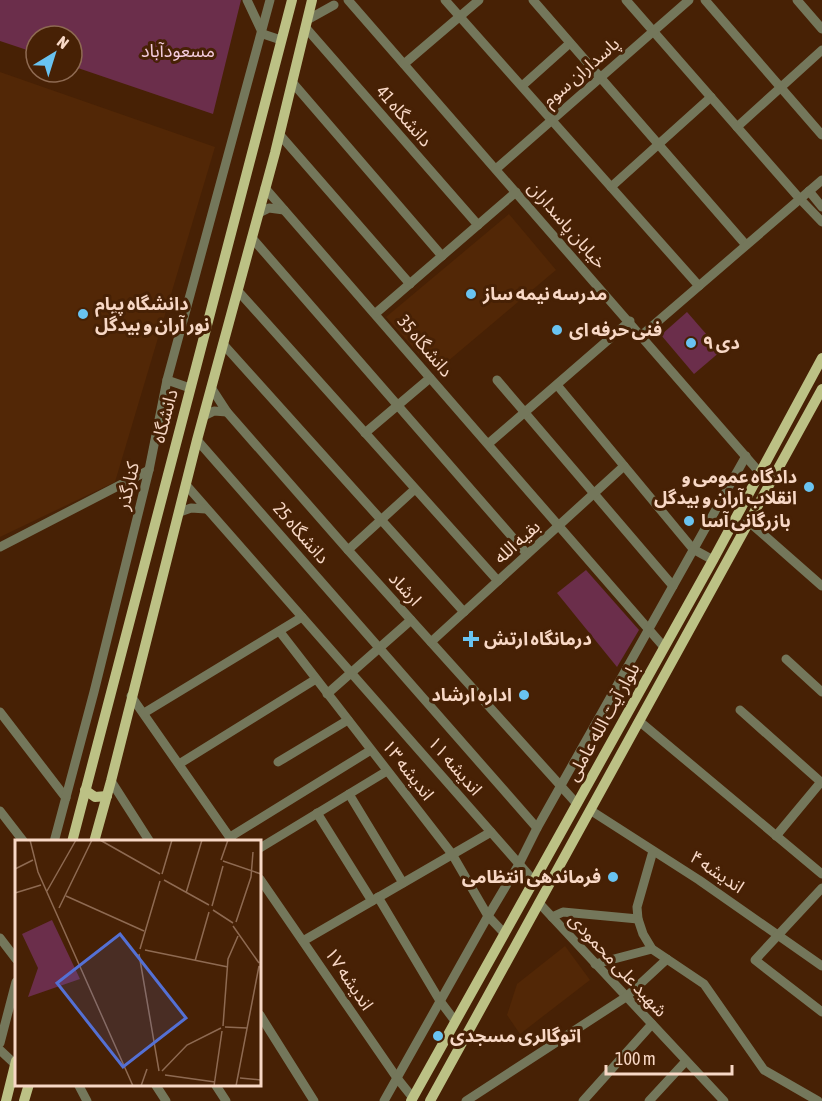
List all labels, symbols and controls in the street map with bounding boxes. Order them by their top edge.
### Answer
north arrow [24,24,84,84]
text: N [54,32,73,52]
street label: پاسداران سوم [538,32,626,114]
park label: مسعودآباد [141,40,215,62]
street label: دانشگاه 41 [372,81,437,151]
street label: خیابان پاسداران [523,177,611,273]
place label: مدرسه نیمه ساز [482,283,607,305]
marker: مدرسه نیمه ساز [464,287,478,301]
place label: دانشگاه پیام نور آران و بیدگل [95,293,210,336]
marker: دانشگاه پیام نور آران و بیدگل [76,307,90,321]
street label: دانشگاه 35 [394,311,457,381]
place label: فنی حرفه ای [569,319,662,341]
marker: فنی حرفه ای [550,323,564,337]
place label: ۹ دی [703,332,740,353]
marker: ۹ دی [684,336,698,350]
street label: دانشگاه [147,387,182,445]
street label: کنارگذر [112,459,144,513]
place label: دادگاه عمومی و انقلاب آران و بیدگل [654,466,797,509]
marker: دادگاه عمومی و انقلاب آران و بیدگل [802,480,816,494]
street label: دانشگاه 25 [269,498,334,568]
place label: بازرگانی آسا [701,510,791,532]
marker: بازرگانی آسا [682,514,696,528]
street label: بقیه الله [489,515,544,568]
street label: ارشاد [384,567,426,611]
place label: درمانگاه ارتش [484,628,592,650]
marker: درمانگاه ارتش [462,630,480,648]
street label: بلوار آیت‌ الله عاملی [561,659,645,785]
place label: اداره ارشاد [431,684,512,706]
marker: اداره ارشاد [517,688,531,702]
street label: اندیشه ۱۱ [424,732,487,799]
street label: اندیشه ۱۳ [378,735,439,804]
inset map [15,840,261,1086]
street label: اندیشه ۴ [686,846,748,897]
place label: فرماندهی انتظامی [462,866,601,888]
marker: فرماندهی انتظامی [606,870,620,884]
street label: شهید علی محمودی [564,908,672,1022]
street label: اندیشه ۱۷ [321,943,378,1014]
place label: اتوگالری مسجدی [450,1025,581,1047]
marker: اتوگالری مسجدی [431,1029,445,1043]
scale bar [606,1038,732,1076]
text: 100 m [615,1048,656,1069]

